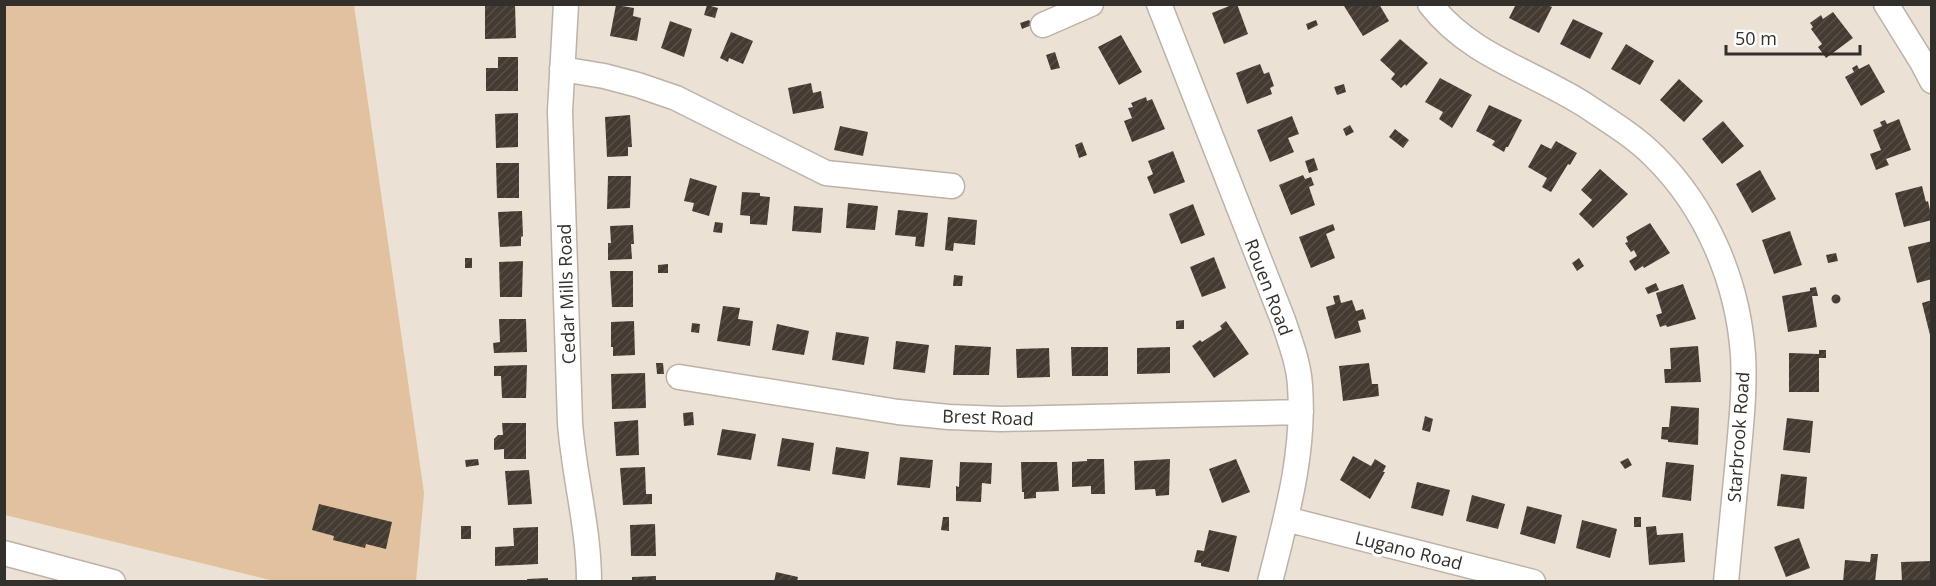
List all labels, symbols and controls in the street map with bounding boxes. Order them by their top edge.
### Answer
scale bar [1726,18,1860,56]
text: 50 m [1735,26,1777,50]
street label: Cedar Mills Road [552,223,580,365]
street label: Rouen Road [1240,235,1298,339]
street label: Starbrook Road [1721,371,1755,503]
street label: Brest Road [942,403,1034,431]
street label: Lugano Road [1353,525,1465,575]

